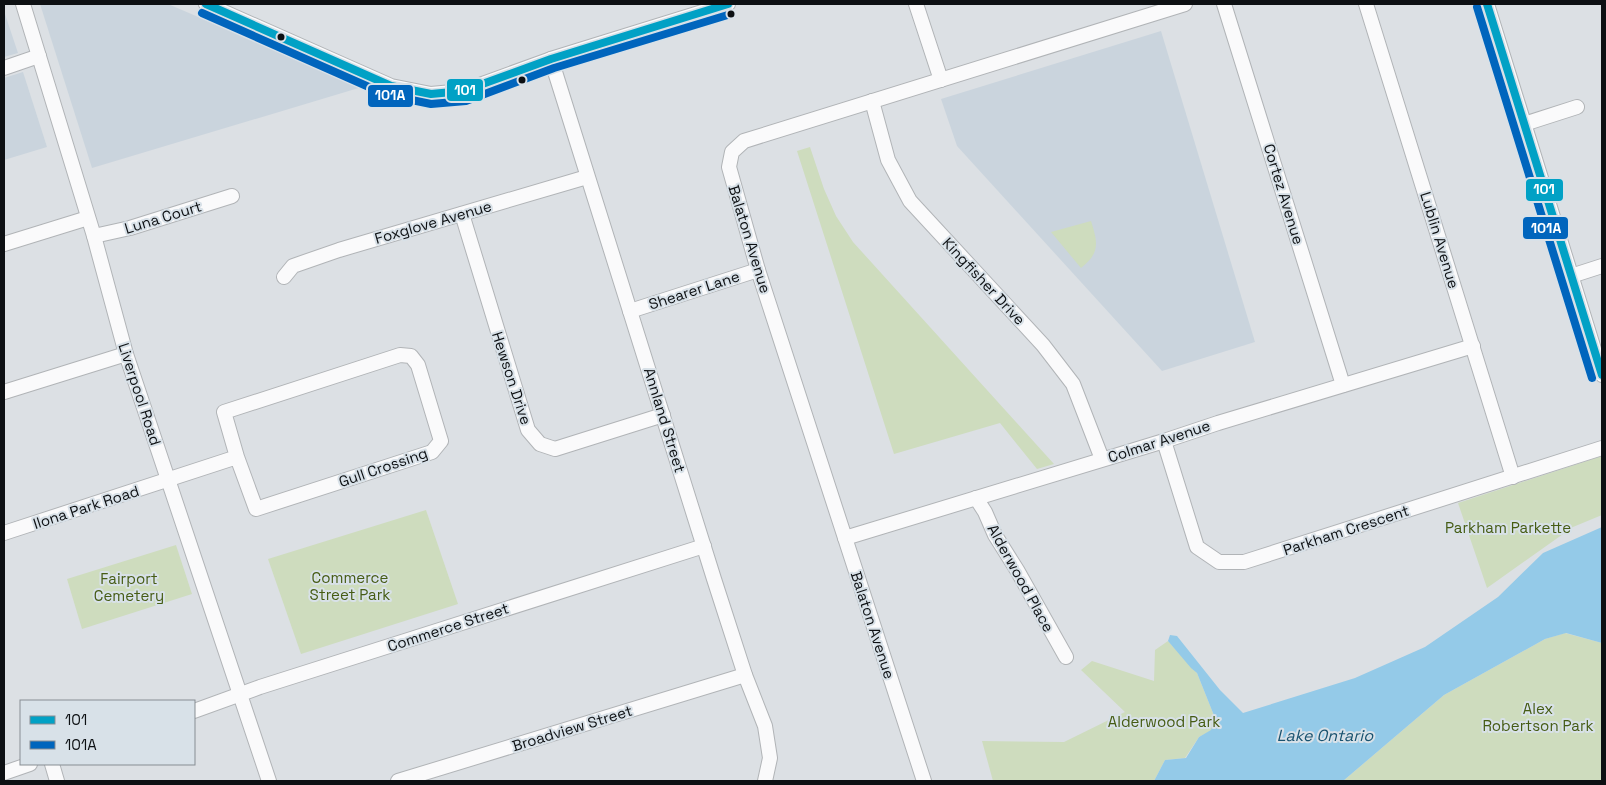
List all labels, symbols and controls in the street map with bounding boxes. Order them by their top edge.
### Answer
unlabelled marker [726,9,736,19]
unlabelled marker [276,32,286,42]
unlabelled marker [517,75,527,85]
line badge: 101 [446,78,484,102]
text: 101 [454,81,476,99]
line badge: 101A [367,84,414,108]
text: 101A [375,86,405,104]
street label: Cortez Avenue [1260,141,1308,247]
line badge: 101 [1525,178,1564,202]
text: 101 [1533,180,1555,198]
street label: Balaton Avenue [725,183,776,295]
street label: Lublin Avenue [1416,189,1464,291]
street label: Luna Court [122,196,204,238]
street label: Foxglove Avenue [372,196,494,248]
line badge: 101A [1522,216,1569,240]
text: 101A [1531,219,1561,237]
street label: Kingfisher Drive [939,233,1030,329]
street label: Shearer Lane [646,266,742,314]
street label: Hewson Drive [488,329,536,427]
street label: Liverpool Road [114,340,166,448]
street label: Annland Street [640,365,690,475]
street label: Colmar Avenue [1105,415,1213,466]
street label: Gull Crossing [336,443,430,491]
street label: Ilona Park Road [31,481,141,533]
street label: Parkham Crescent [1281,501,1411,559]
park label: Parkham Parkette [1445,518,1571,537]
street label: Alderwood Place [984,521,1059,635]
park label: Commerce Street Park [310,568,390,604]
park label: Fairport Cemetery [94,569,164,605]
street label: Balaton Avenue [847,569,899,681]
street label: Commerce Street [385,598,511,656]
park label: Alex Robertson Park [1482,699,1594,735]
legend [20,700,195,765]
street label: Broadview Street [510,701,635,755]
text: 101 [65,710,87,729]
park label: Alderwood Park [1108,712,1220,731]
water label: Lake Ontario [1277,725,1374,746]
text: 101A [65,735,97,754]

